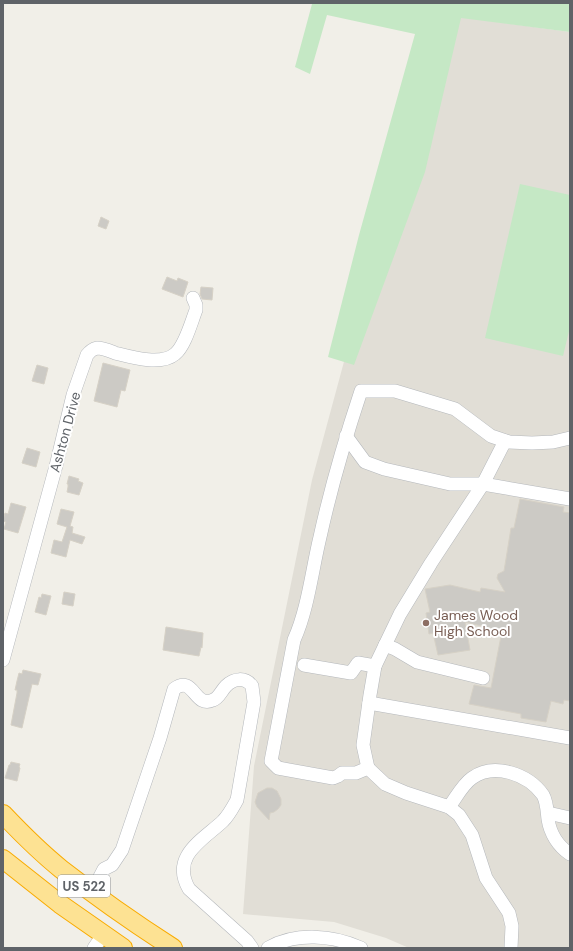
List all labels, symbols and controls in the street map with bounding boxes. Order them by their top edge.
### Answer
street label: Ashton Drive [46,390,84,474]
place label: James Wood High School [434,606,518,640]
marker: James Wood High School [421,618,431,628]
road number: US 522 [58,875,110,897]

